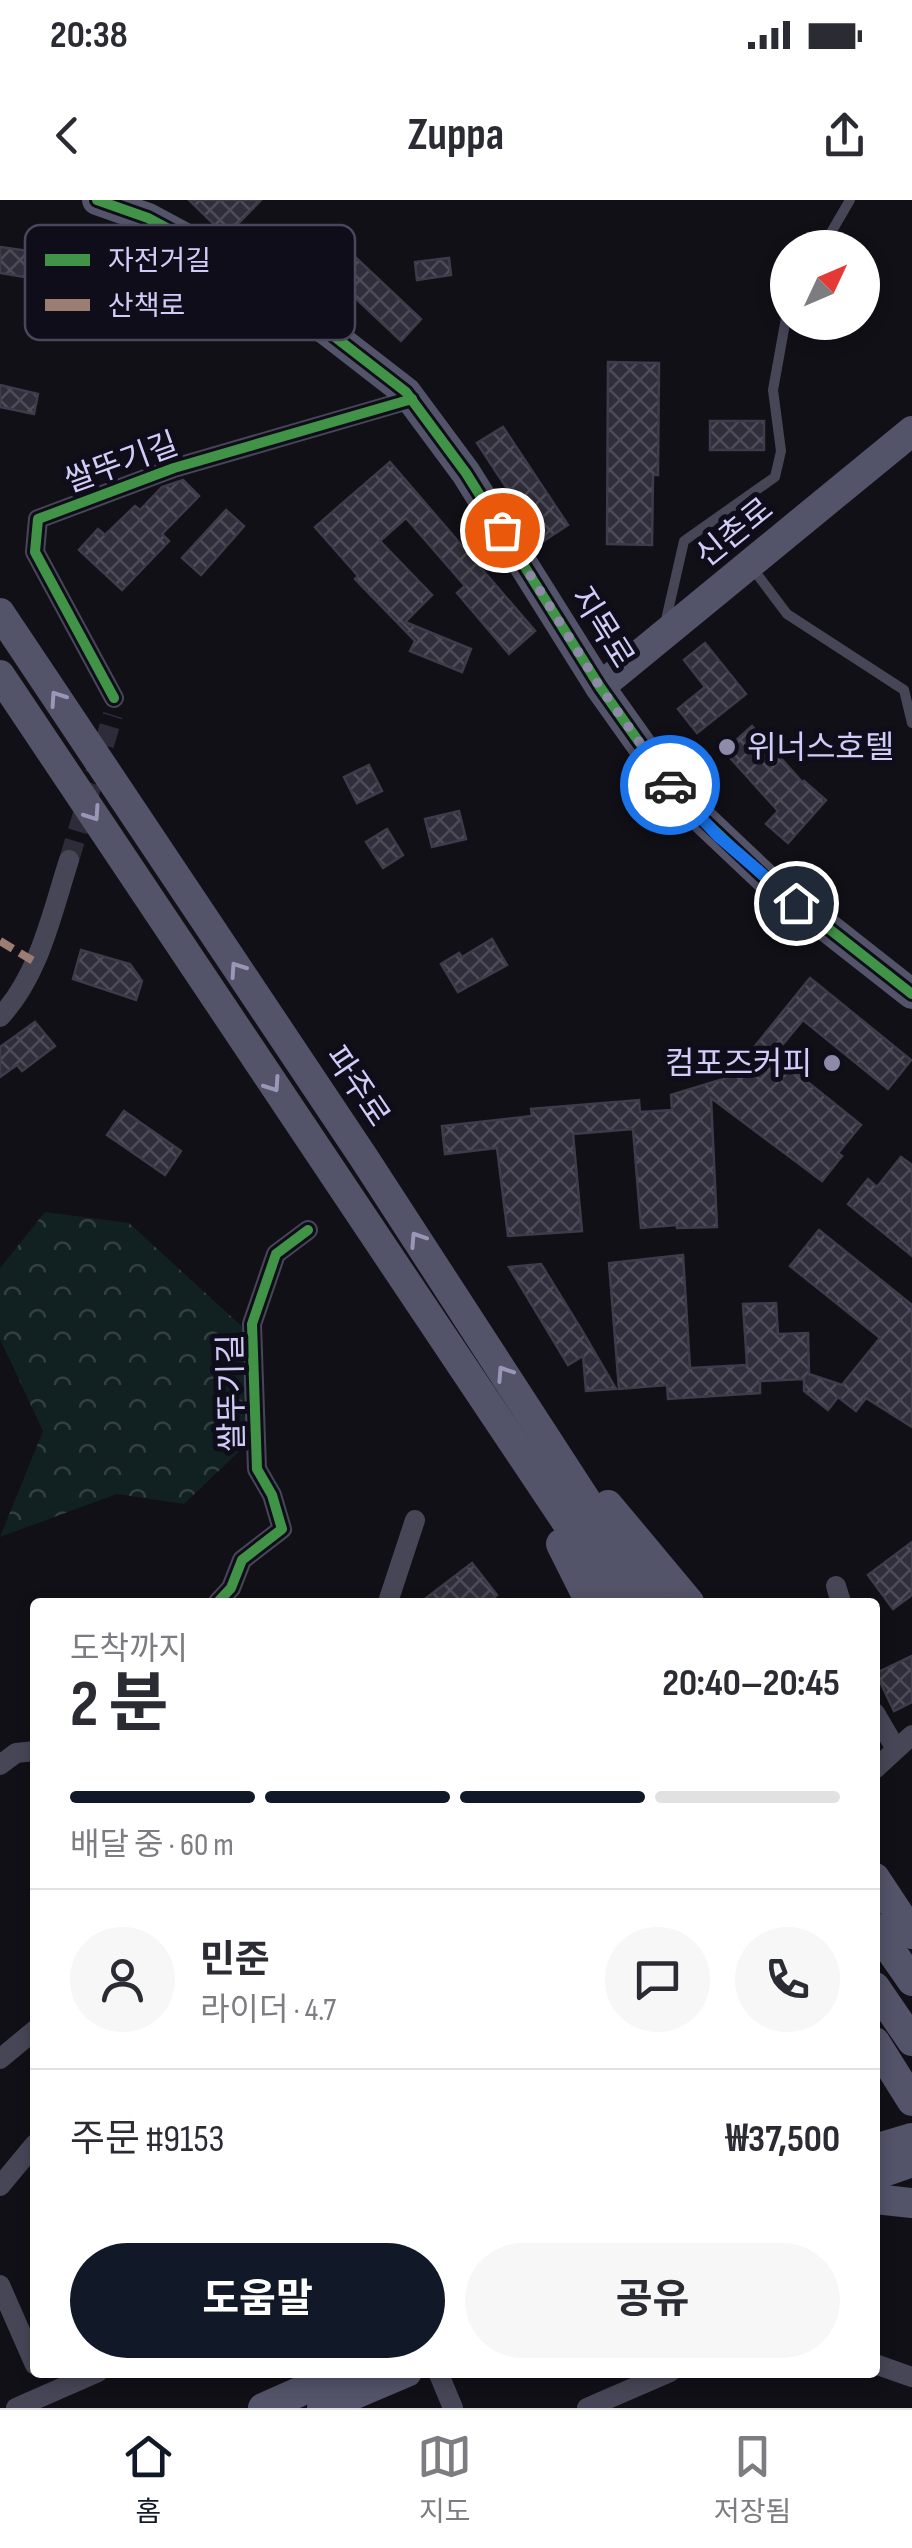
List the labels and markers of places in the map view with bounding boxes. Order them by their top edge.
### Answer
pin [460,488,545,573]
place label: 위너스호텔 [747,729,894,768]
marker: 위너스호텔 [716,736,738,758]
pin [754,861,839,946]
place label: 컴포즈커피 [665,1045,812,1084]
marker: 컴포즈커피 [821,1052,843,1074]

